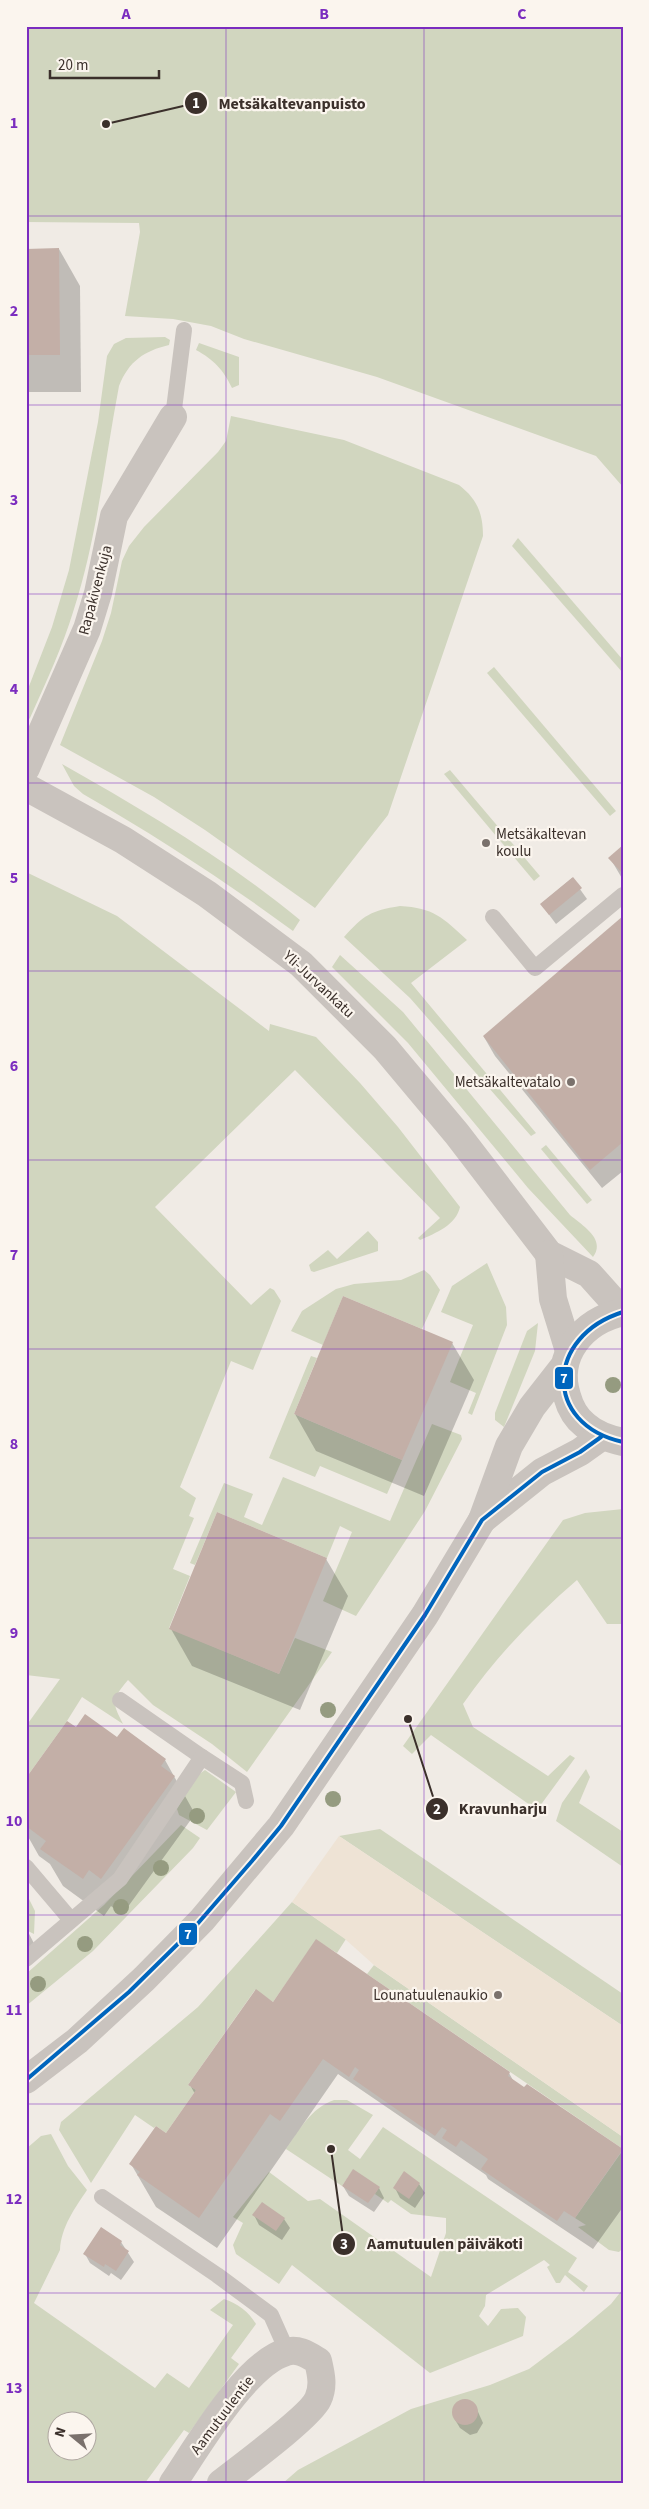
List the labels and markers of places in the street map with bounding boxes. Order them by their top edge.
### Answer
callout: Metsäkaltevanpuisto [184,88,376,119]
place label: Metsäkaltevan koulu [496,824,586,862]
marker: Metsäkaltevan koulu [480,837,492,849]
place label: Metsäkaltevatalo [455,1072,561,1093]
marker: Metsäkaltevatalo [565,1076,577,1088]
callout: Kravunharju [424,1793,557,1824]
place label: Lounatuulenaukio [373,1985,488,2006]
marker: Lounatuulenaukio [492,1989,504,2001]
callout: Aamutuulen päiväkoti [332,2228,532,2259]

